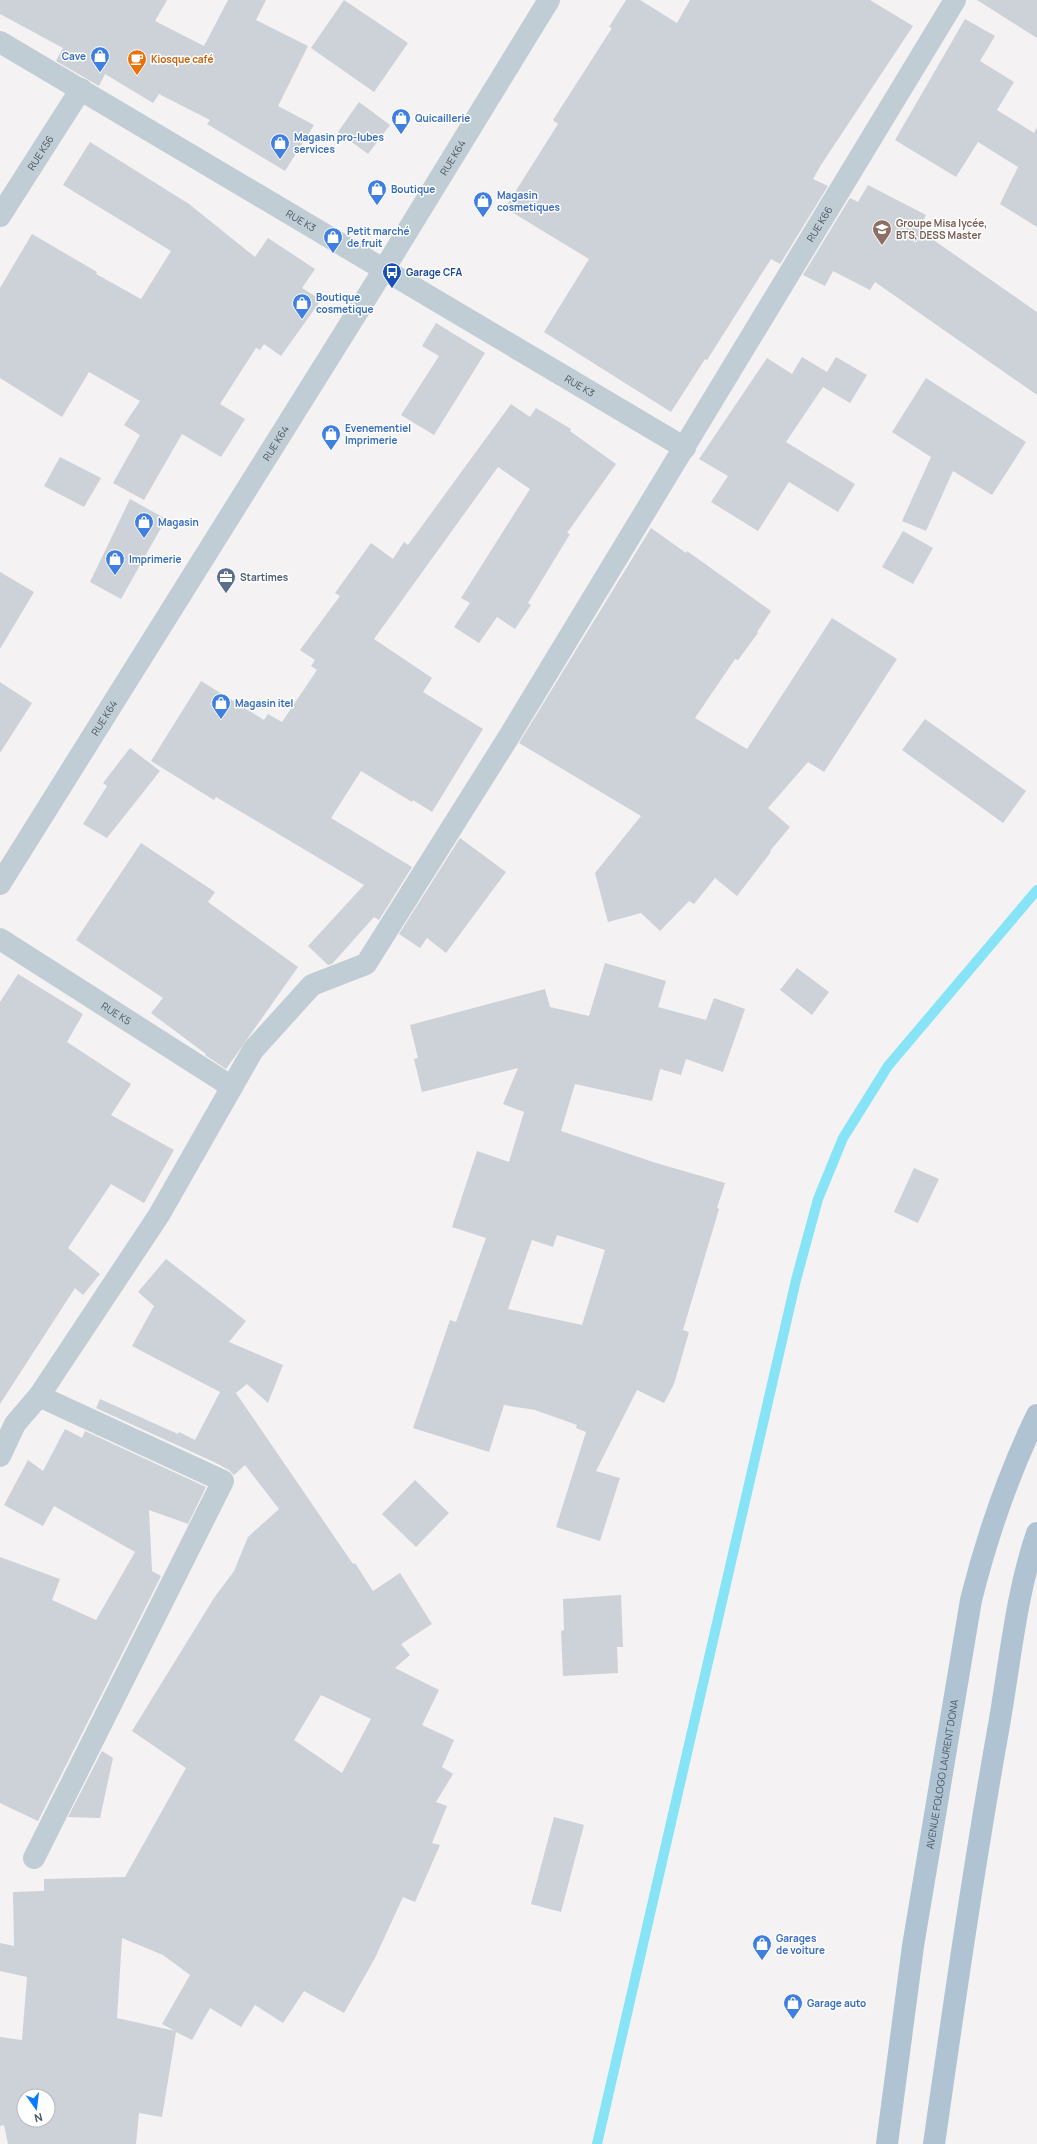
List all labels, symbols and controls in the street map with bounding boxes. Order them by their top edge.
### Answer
shop icon: Cave [89,45,111,73]
cafe icon: Kiosque café [126,48,148,76]
place label: Cave [62,49,86,63]
place label: Kiosque café [151,52,213,66]
shop icon: Quicaillerie [390,107,412,135]
place label: Quicaillerie [415,111,470,125]
place label: Magasin pro-lubes services [294,130,384,156]
shop icon: Magasin pro-lubes services [269,132,291,160]
street label: RUE K56 [24,133,57,173]
street label: RUE K64 [436,137,469,178]
shop icon: Boutique [366,178,388,206]
place label: Boutique [391,182,435,196]
place label: Magasin cosmetiques [497,188,561,214]
shop icon: Magasin cosmetiques [472,190,494,218]
street label: RUE K66 [803,203,836,244]
street label: RUE K3 [284,206,319,235]
place label: Groupe Misa lycée, BTS, DESS Master [896,216,987,242]
school or university icon: Groupe Misa lycée, BTS, DESS Master [871,218,893,246]
place label: Petit marché de fruit [347,224,409,250]
shop icon: Petit marché de fruit [322,226,344,254]
bus stop icon: Garage CFA [381,261,403,289]
place label: Garage CFA [406,265,462,279]
place label: Boutique cosmetique [316,290,374,316]
shop icon: Boutique cosmetique [291,292,313,320]
street label: RUE K3 [562,371,597,400]
place label: Evenementiel Imprimerie [345,421,411,447]
street label: RUE K64 [259,423,292,463]
shop icon: Evenementiel Imprimerie [320,423,342,451]
shop icon: Magasin [133,511,155,539]
place label: Magasin [158,515,199,529]
shop icon: Imprimerie [104,548,126,576]
place label: Imprimerie [129,552,182,566]
office icon: Startimes [215,566,237,594]
place label: Startimes [240,570,289,584]
shop icon: Magasin itel [210,692,232,720]
place label: Magasin itel [235,696,293,710]
street label: RUE K64 [88,697,120,738]
street label: RUE K5 [99,999,134,1028]
street label: AVENUE FOLOGO LAURENT DONA [922,1697,961,1850]
place label: Garages de voiture [776,1931,825,1957]
shop icon: Garages de voiture [751,1933,773,1961]
shop icon: Garage auto [782,1992,804,2020]
place label: Garage auto [807,1996,866,2010]
north arrow [16,2088,56,2128]
text: N [33,2110,44,2126]

